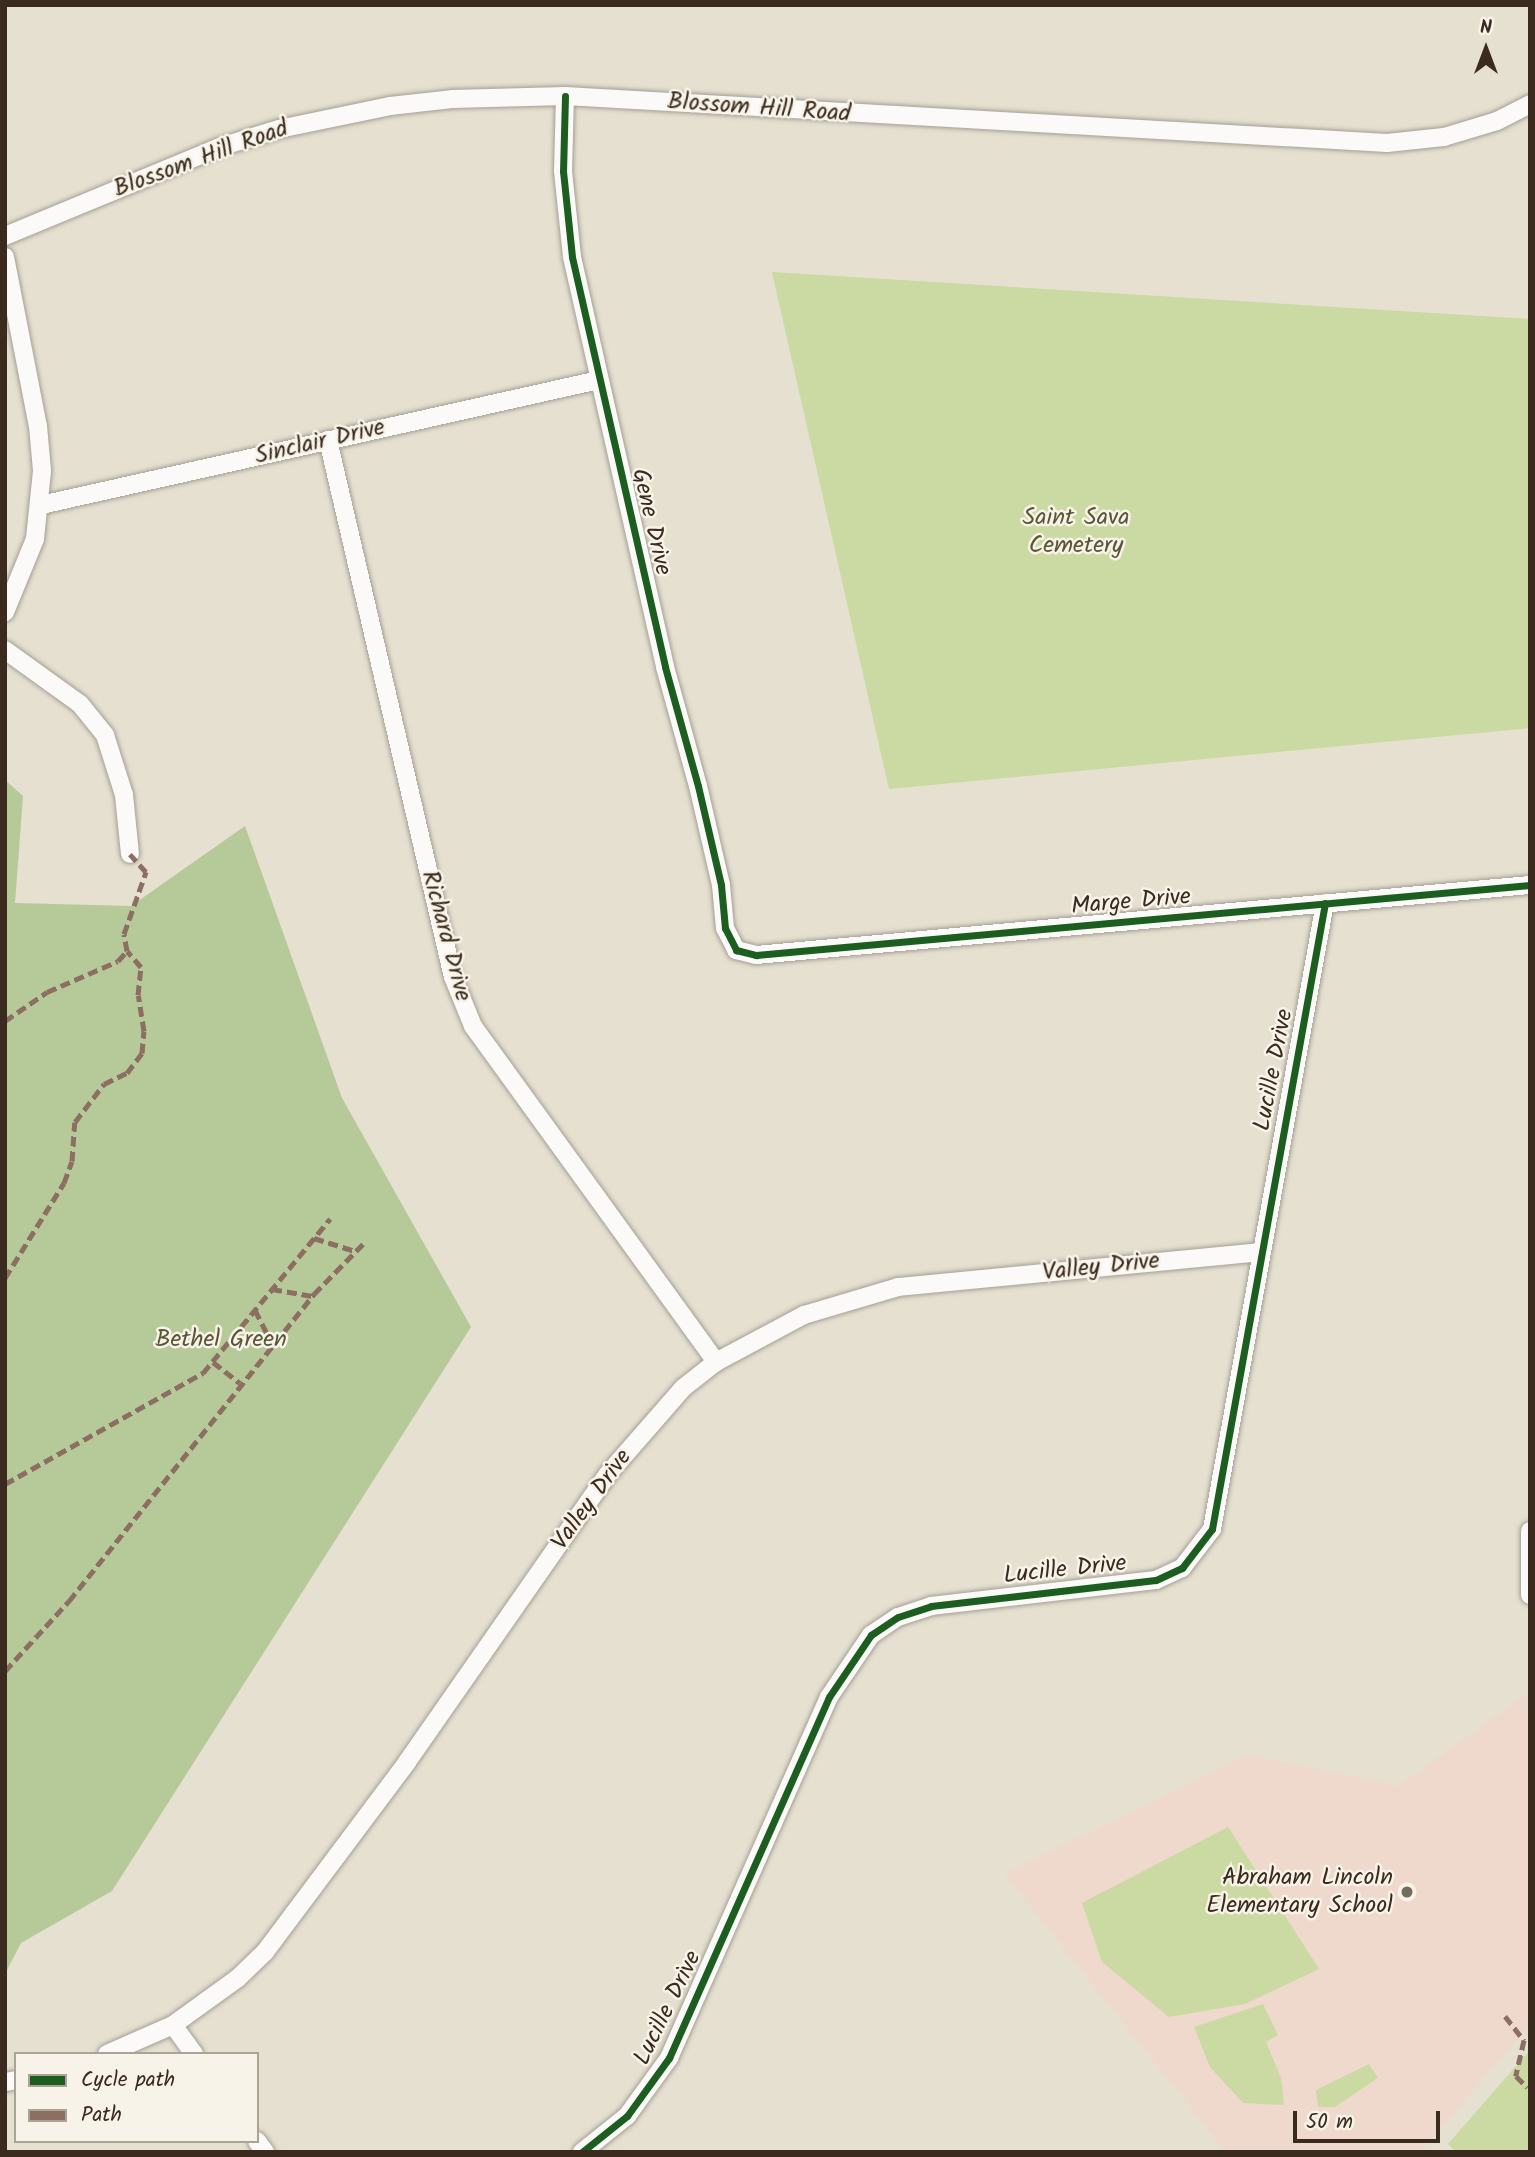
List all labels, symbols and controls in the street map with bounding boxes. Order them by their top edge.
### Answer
text: N [1480,13,1492,43]
north arrow [1451,14,1521,84]
street label: Blossom Hill Road [667,87,851,129]
street label: Blossom Hill Road [110,114,292,204]
street label: Sinclair Drive [252,413,388,471]
street label: Gene Drive [625,466,677,578]
park label: Saint Sava Cemetery [1023,504,1129,560]
street label: Richard Drive [415,867,477,1005]
street label: Marge Drive [1070,882,1192,922]
street label: Lucille Drive [1248,1007,1300,1133]
street label: Valley Drive [1041,1247,1161,1287]
park label: Bethel Green [155,1326,287,1354]
street label: Valley Drive [546,1444,638,1556]
street label: Lucille Drive [1002,1549,1128,1591]
place label: Abraham Lincoln Elementary School [1206,1864,1393,1920]
marker: Abraham Lincoln Elementary School [1399,1884,1415,1900]
street label: Lucille Drive [628,1946,708,2070]
legend [14,2052,259,2143]
text: Cycle path [81,2064,175,2097]
scale bar [1297,2098,1444,2142]
text: Path [81,2099,122,2132]
text: 50 m [1306,2106,1353,2139]

